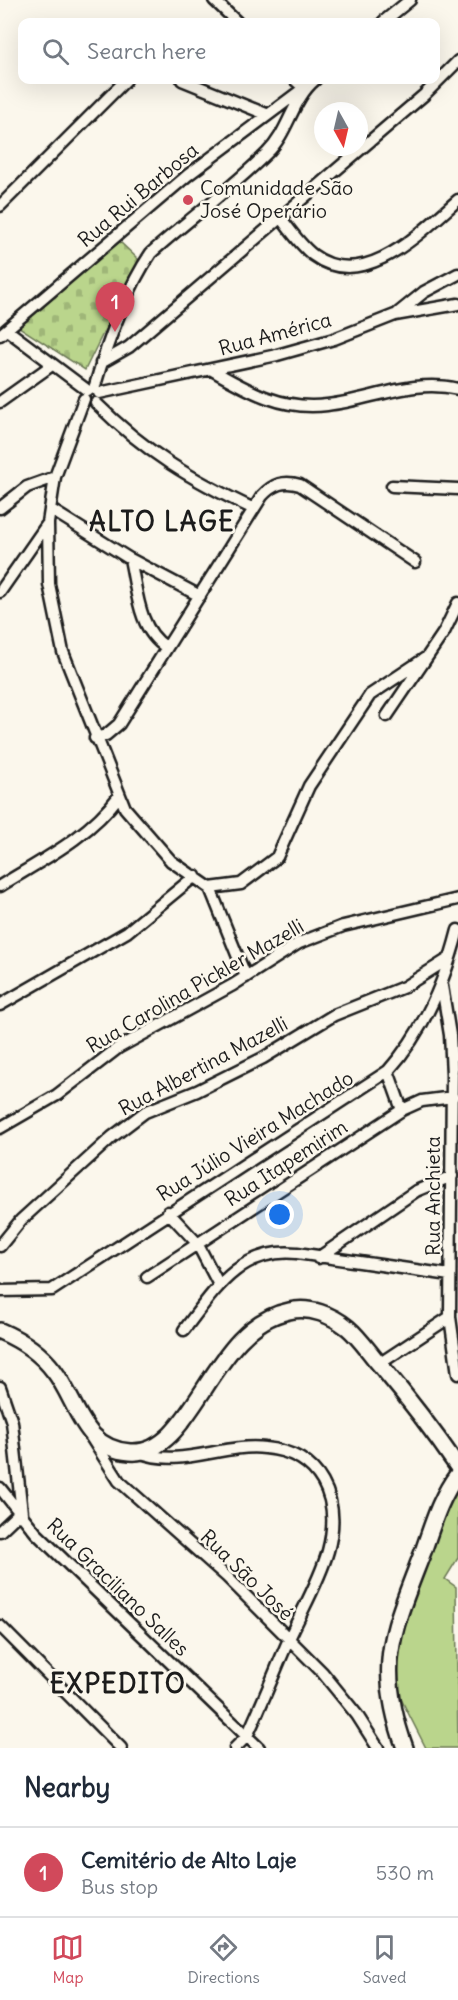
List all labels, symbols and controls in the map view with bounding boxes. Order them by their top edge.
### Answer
search box [18,18,440,84]
icon: search [39,35,72,68]
text: Search here [87,37,206,65]
north arrow [314,102,368,156]
street label: Rua Rui Barbosa [72,137,203,252]
place label: Comunidade São José Operário [200,175,353,223]
marker: Comunidade São José Operário [181,193,195,207]
pin: 1 [96,282,134,332]
street label: Rua América [216,306,334,361]
district label: ALTO LAGE [89,505,235,538]
street label: Rua Carolina Pickler Mazelli [82,913,308,1058]
street label: Rua Albertina Mazelli [114,1010,291,1121]
street label: Rua Júlio Vieira Machado [152,1065,358,1206]
street label: Rua Itapemirim [220,1114,352,1212]
street label: Rua Anchieta [420,1136,445,1256]
your location [265,1200,294,1229]
street label: Rua Graciliano Salles [42,1512,195,1661]
street label: Rua São José [195,1524,299,1625]
district label: EXPEDITO [50,1667,186,1700]
text: Nearby [24,1771,110,1804]
text: Cemitério de Alto Laje [81,1846,297,1874]
text: 1 [40,1860,47,1885]
text: 530 m [376,1860,434,1885]
text: Bus stop [81,1874,158,1899]
tab: Map [51,1931,84,1987]
tab: Directions [187,1931,260,1987]
tab: Saved [363,1931,407,1987]

